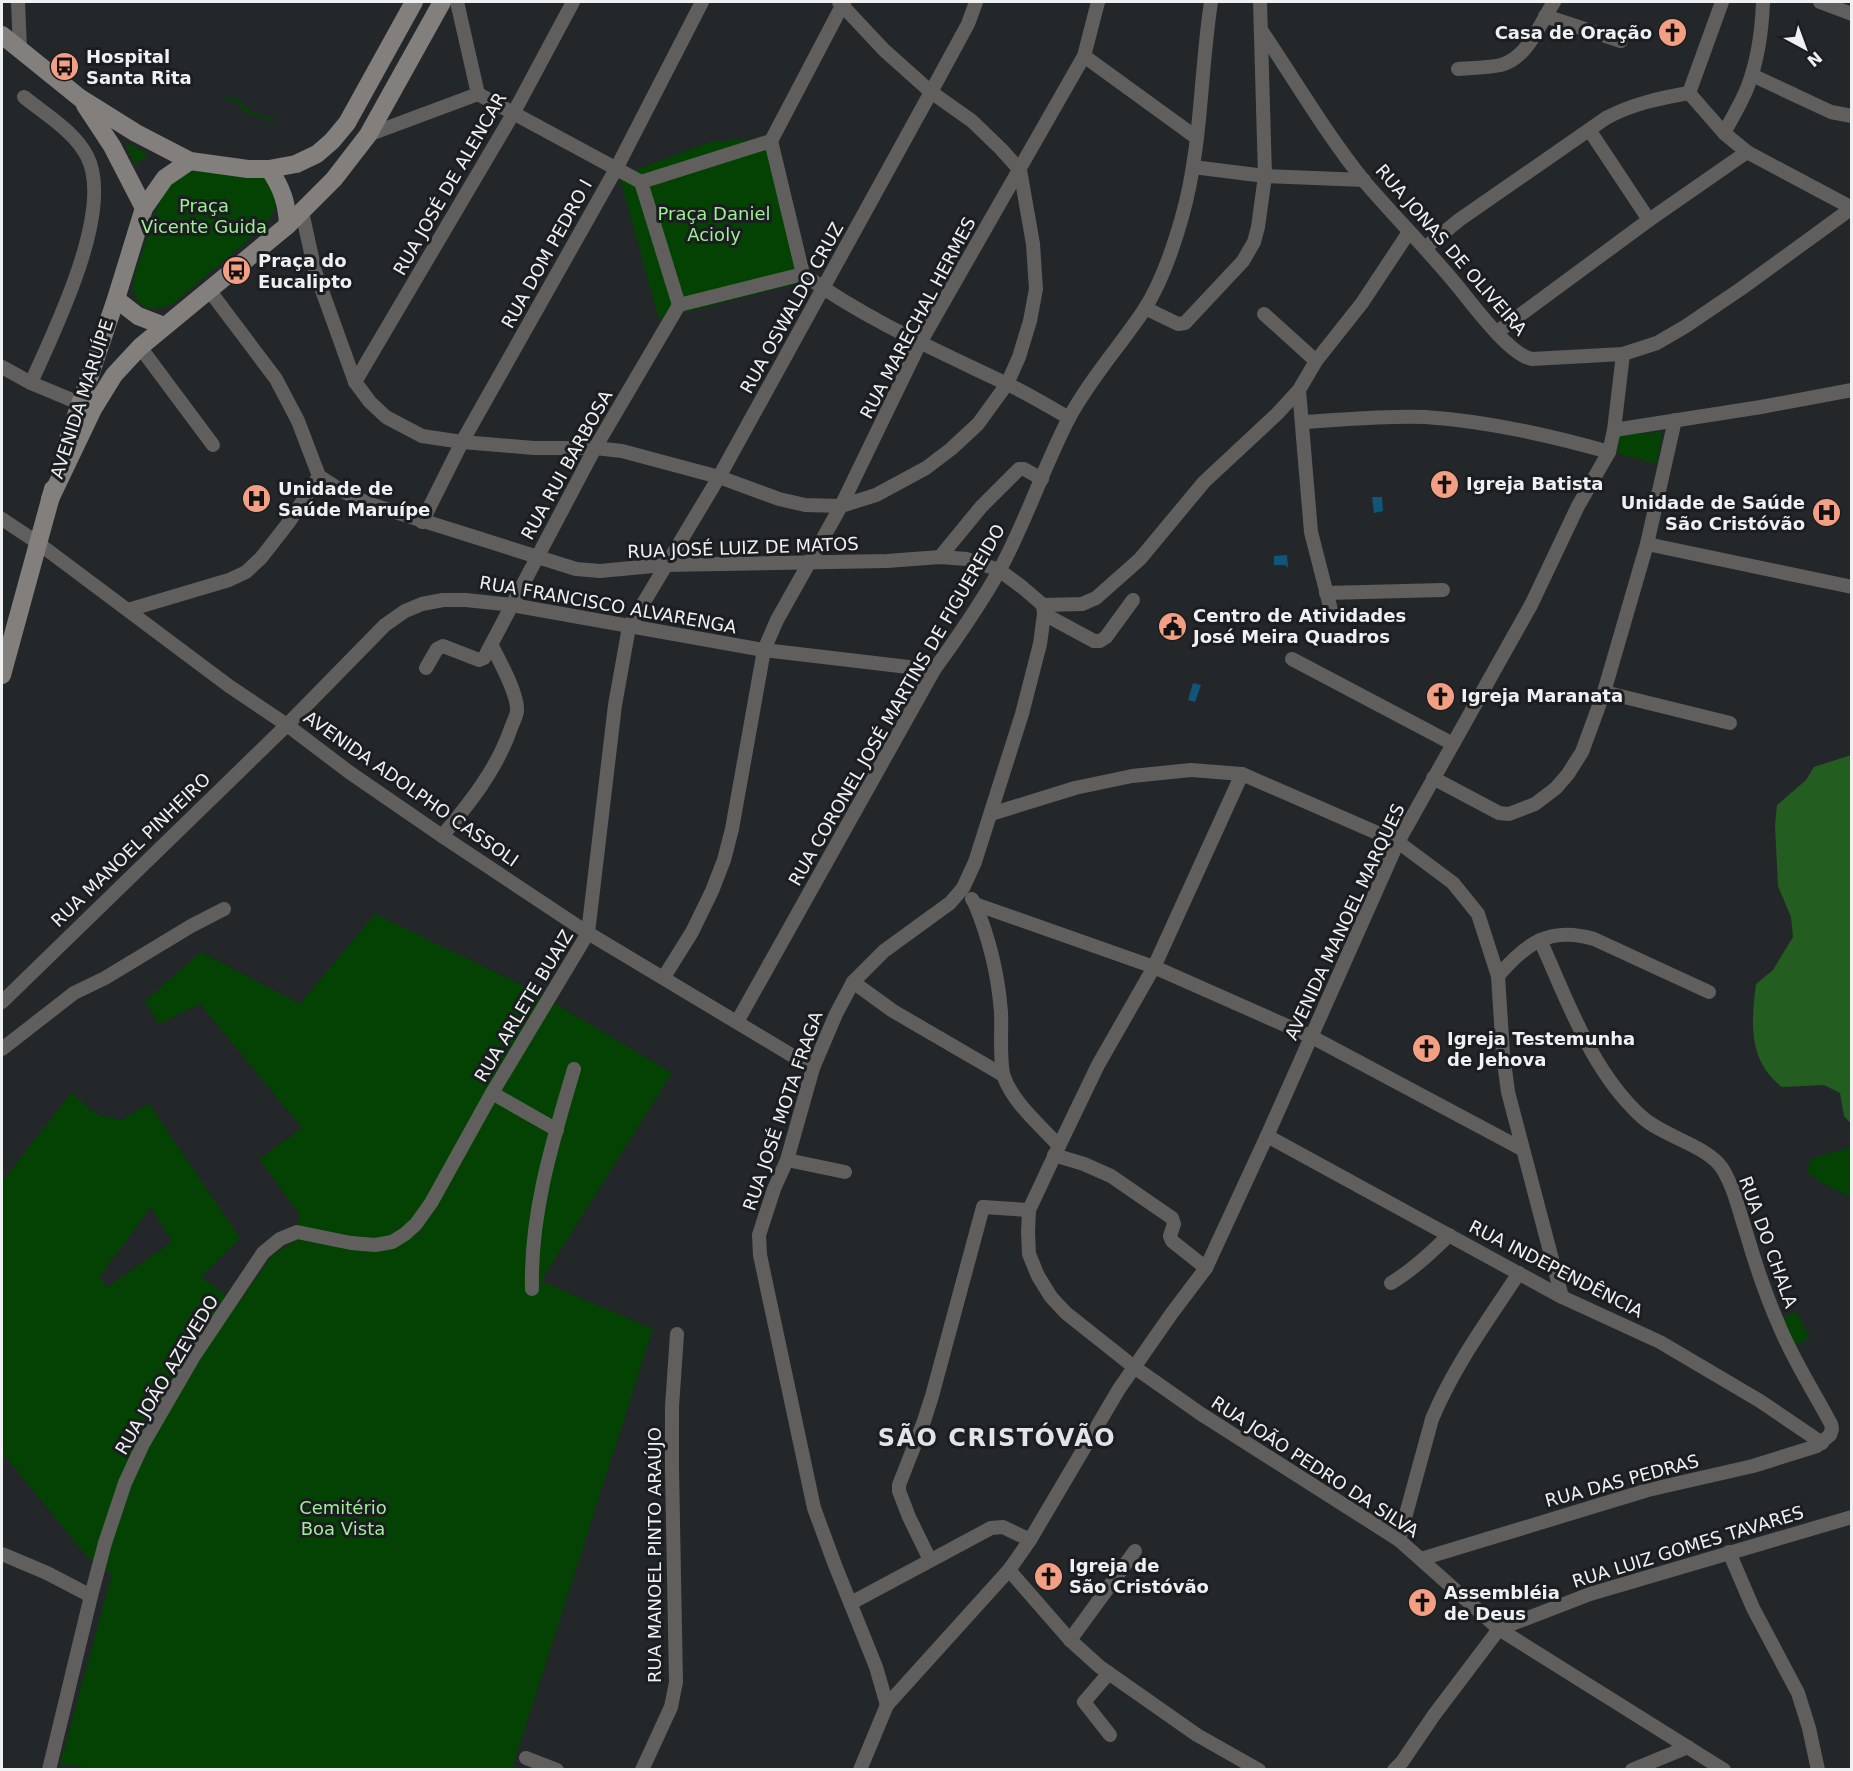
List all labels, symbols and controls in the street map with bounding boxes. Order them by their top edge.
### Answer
church icon: Casa de Oração [1657,17,1689,49]
north arrow [1775,18,1835,78]
place label: Casa de Oração [1495,22,1652,43]
place label: Hospital Santa Rita [86,46,192,88]
text: N [1803,47,1826,71]
bus stop icon: Hospital Santa Rita [49,51,81,83]
street label: RUA JOSÉ DE ALENCAR [389,89,510,279]
street label: RUA JONAS DE OLIVEIRA [1371,160,1532,340]
street label: RUA DOM PEDRO I [497,176,596,332]
park label: Praça Vicente Guida [141,195,267,237]
park label: Praça Daniel Acioly [658,203,771,245]
street label: RUA MARECHAL HERMES [855,213,980,422]
street label: RUA OSWALDO CRUZ [736,218,847,397]
place label: Praça do Eucalipto [258,250,352,292]
bus stop icon: Praça do Eucalipto [221,255,253,287]
street label: AVENIDA MARUÍPE [46,317,117,481]
street label: RUA RUI BARBOSA [517,386,617,543]
church icon: Igreja Batista [1429,468,1461,500]
place label: Igreja Batista [1466,473,1603,494]
place label: Unidade de Saúde Maruípe [278,478,430,520]
hospital icon: Unidade de Saúde Maruípe [241,483,273,515]
place label: Unidade de Saúde São Cristóvão [1621,492,1805,534]
hospital icon: Unidade de Saúde São Cristóvão [1810,497,1842,529]
street label: RUA CORONEL JOSÉ MARTINS DE FIGUEREIDO [784,520,1009,889]
street label: RUA JOSÉ LUIZ DE MATOS [627,533,859,562]
street label: RUA FRANCISCO ALVARENGA [478,572,739,638]
place label: Centro de Atividades José Meira Quadros [1191,605,1406,647]
public building icon: Centro de Atividades José Meira Quadros [1156,610,1188,642]
church icon: Igreja Maranata [1424,680,1456,712]
place label: Igreja Maranata [1461,685,1623,706]
street label: AVENIDA ADOLPHO CASSOLI [300,706,523,871]
street label: RUA MANOEL PINHEIRO [47,768,215,931]
street label: AVENIDA MANOEL MARQUES [1280,800,1409,1043]
street label: RUA ARLETE BUAIZ [470,926,577,1086]
street label: RUA JOSÉ MOTA FRAGA [739,1008,827,1213]
place label: Igreja Testemunha de Jehova [1447,1028,1635,1070]
church icon: Igreja Testemunha de Jehova [1410,1033,1442,1065]
street label: RUA DO CHALA [1735,1173,1802,1311]
street label: RUA INDEPENDÊNCIA [1466,1216,1647,1322]
street label: RUA JOÃO AZEVEDO [111,1291,223,1458]
street label: RUA JOÃO PEDRO DA SILVA [1208,1392,1423,1542]
district label: SÃO CRISTÓVÃO [878,1422,1116,1452]
street label: RUA MANOEL PINTO ARAÚJO [644,1427,665,1683]
street label: RUA DAS PEDRAS [1543,1450,1701,1511]
park label: Cemitério Boa Vista [299,1497,387,1539]
street label: RUA LUIZ GOMES TAVARES [1570,1501,1806,1592]
place label: Igreja de São Cristóvão [1069,1555,1209,1597]
church icon: Igreja de São Cristóvão [1032,1560,1064,1592]
place label: Assembléia de Deus [1444,1582,1560,1624]
church icon: Assembléia de Deus [1407,1587,1439,1619]

